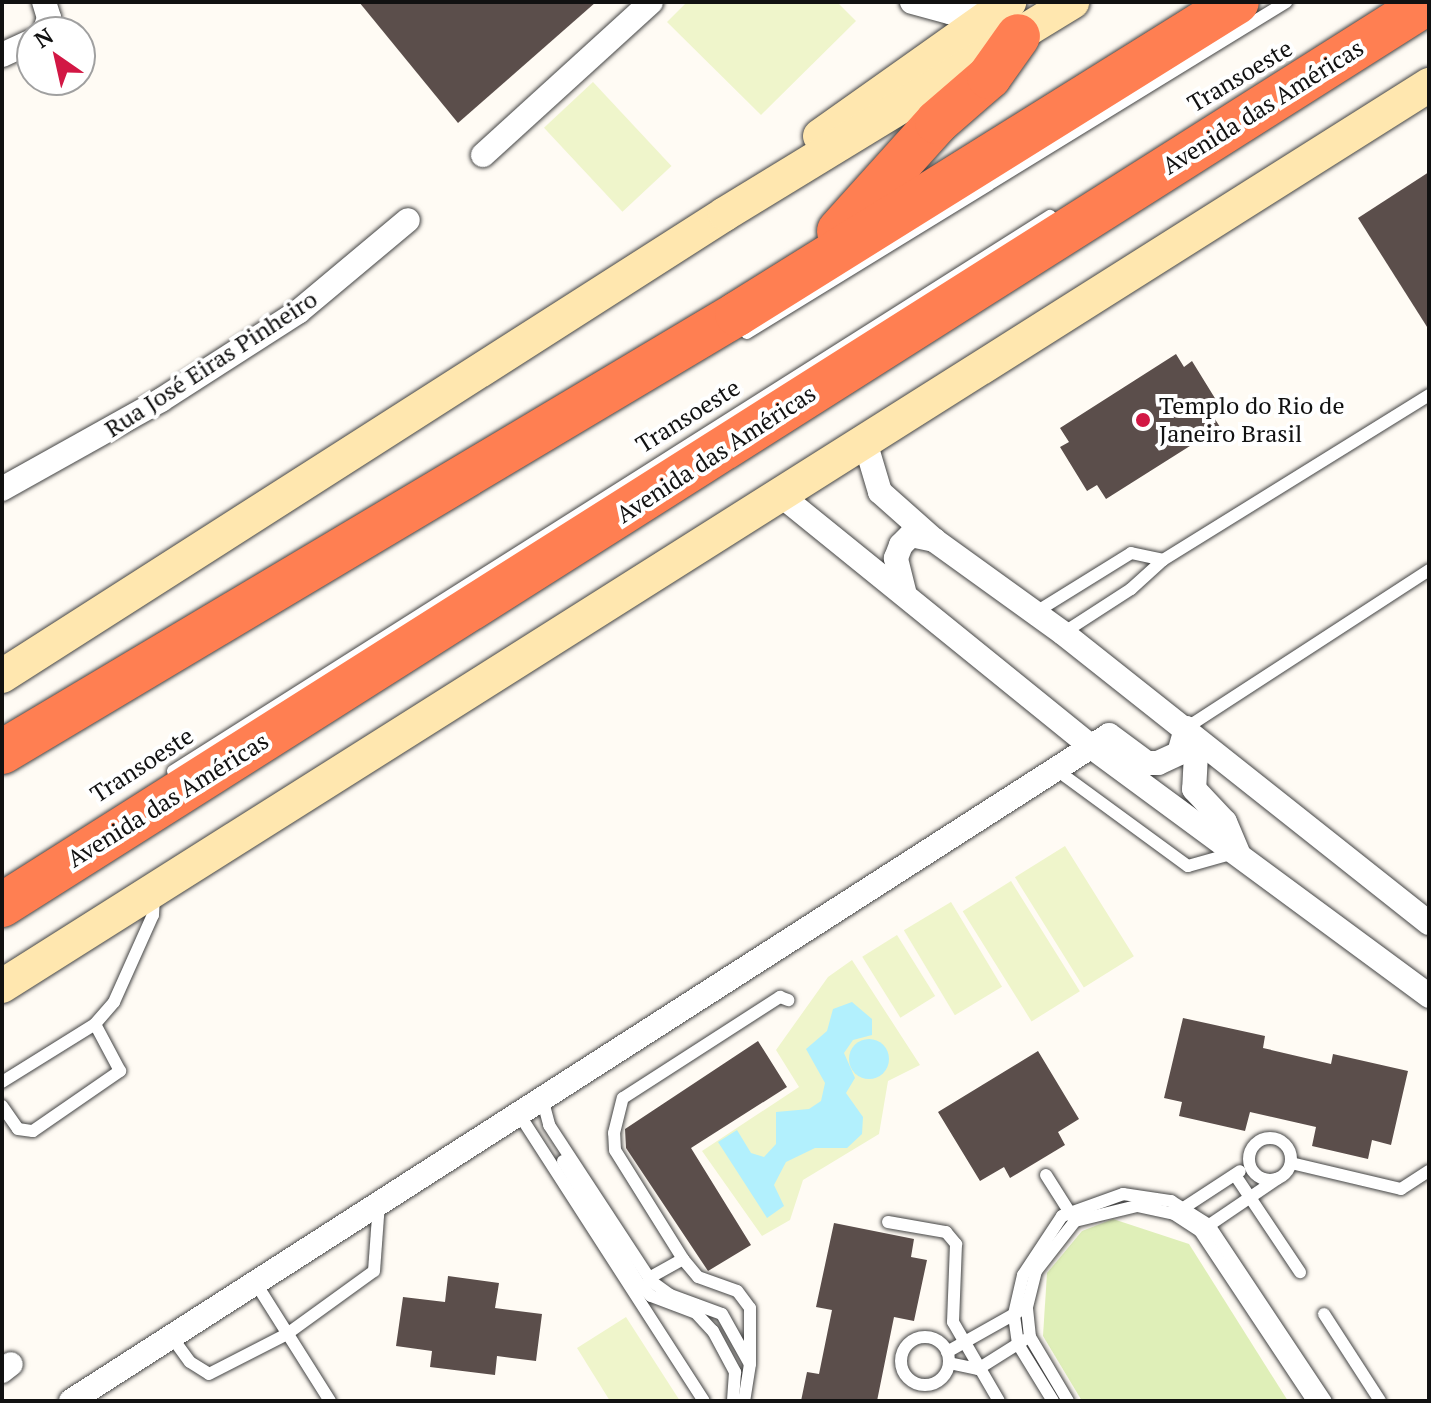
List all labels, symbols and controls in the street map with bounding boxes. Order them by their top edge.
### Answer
north arrow [16,16,96,96]
text: N [28,21,58,54]
street label: Avenida das Américas [1157,33,1369,181]
street label: Transoeste [1183,34,1297,118]
street label: Rua José Eiras Pinheiro [100,285,322,443]
street label: Transoeste [631,373,745,459]
street label: Avenida das Américas [611,379,821,529]
place label: Templo do Rio de Janeiro Brasil [1159,392,1344,448]
marker: Templo do Rio de Janeiro Brasil [1134,411,1152,429]
street label: Transoeste [85,721,199,809]
street label: Avenida das Américas [62,726,274,874]

